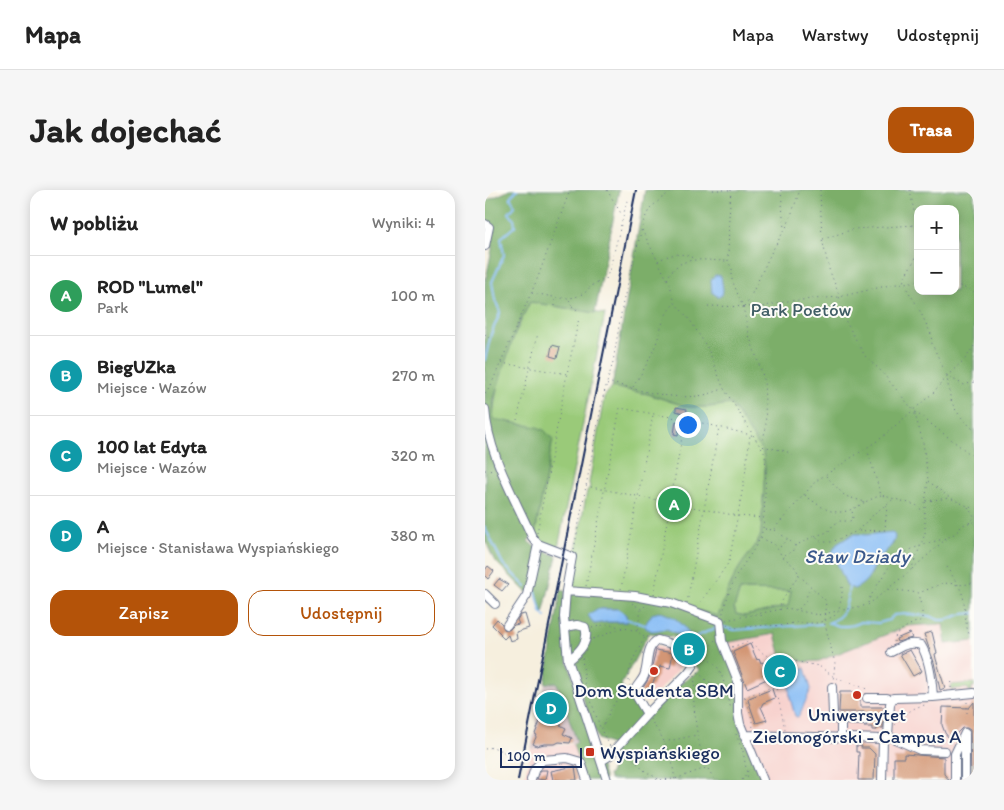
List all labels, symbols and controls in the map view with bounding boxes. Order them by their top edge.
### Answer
text: Mapa [25,20,81,49]
text: Mapa [732,24,774,46]
text: Warstwy [802,24,869,46]
text: Udostępnij [897,24,979,46]
button: Trasa [888,107,974,153]
text: Jak dojechać [30,109,222,151]
map controls [914,205,959,295]
button: + [914,205,959,250]
text: W pobliżu [50,210,138,235]
text: Wyniki: 4 [372,213,435,232]
button: − [914,250,959,295]
text: ROD "Lumel" [97,275,203,298]
text: A [61,286,71,305]
text: 100 m [391,286,435,305]
text: Park [97,298,128,317]
park label: Park Poetów [750,298,852,321]
text: BiegUZka [97,355,176,378]
text: B [61,366,71,385]
text: 270 m [392,366,435,385]
text: Miejsce · Wazów [97,378,207,397]
your location [675,412,701,438]
text: 100 lat Edyta [97,435,207,458]
text: C [61,446,71,465]
text: 320 m [391,446,435,465]
text: Miejsce · Wazów [97,458,207,477]
pin: A [658,485,690,523]
text: A [97,515,109,538]
text: D [61,526,71,545]
text: 380 m [391,526,435,545]
text: Miejsce · Stanisława Wyspiańskiego [97,538,339,557]
water label: Staw Dziady [804,544,912,568]
button: Zapisz [50,590,238,636]
button: Udostępnij [248,590,435,636]
pin: B [673,630,705,668]
pin: C [764,652,796,690]
marker: Dom Studenta SBM [648,665,660,677]
place label: Dom Studenta SBM [574,679,734,702]
pin: D [535,689,567,727]
marker: Uniwersytet Zielonogórski - Campus A [851,689,863,701]
place label: Uniwersytet Zielonogórski - Campus A [753,703,961,748]
place label: Wyspiańskiego [600,741,720,764]
scale bar [500,745,583,768]
marker: Wyspiańskiego [584,746,596,758]
text: 100 m [507,748,546,765]

